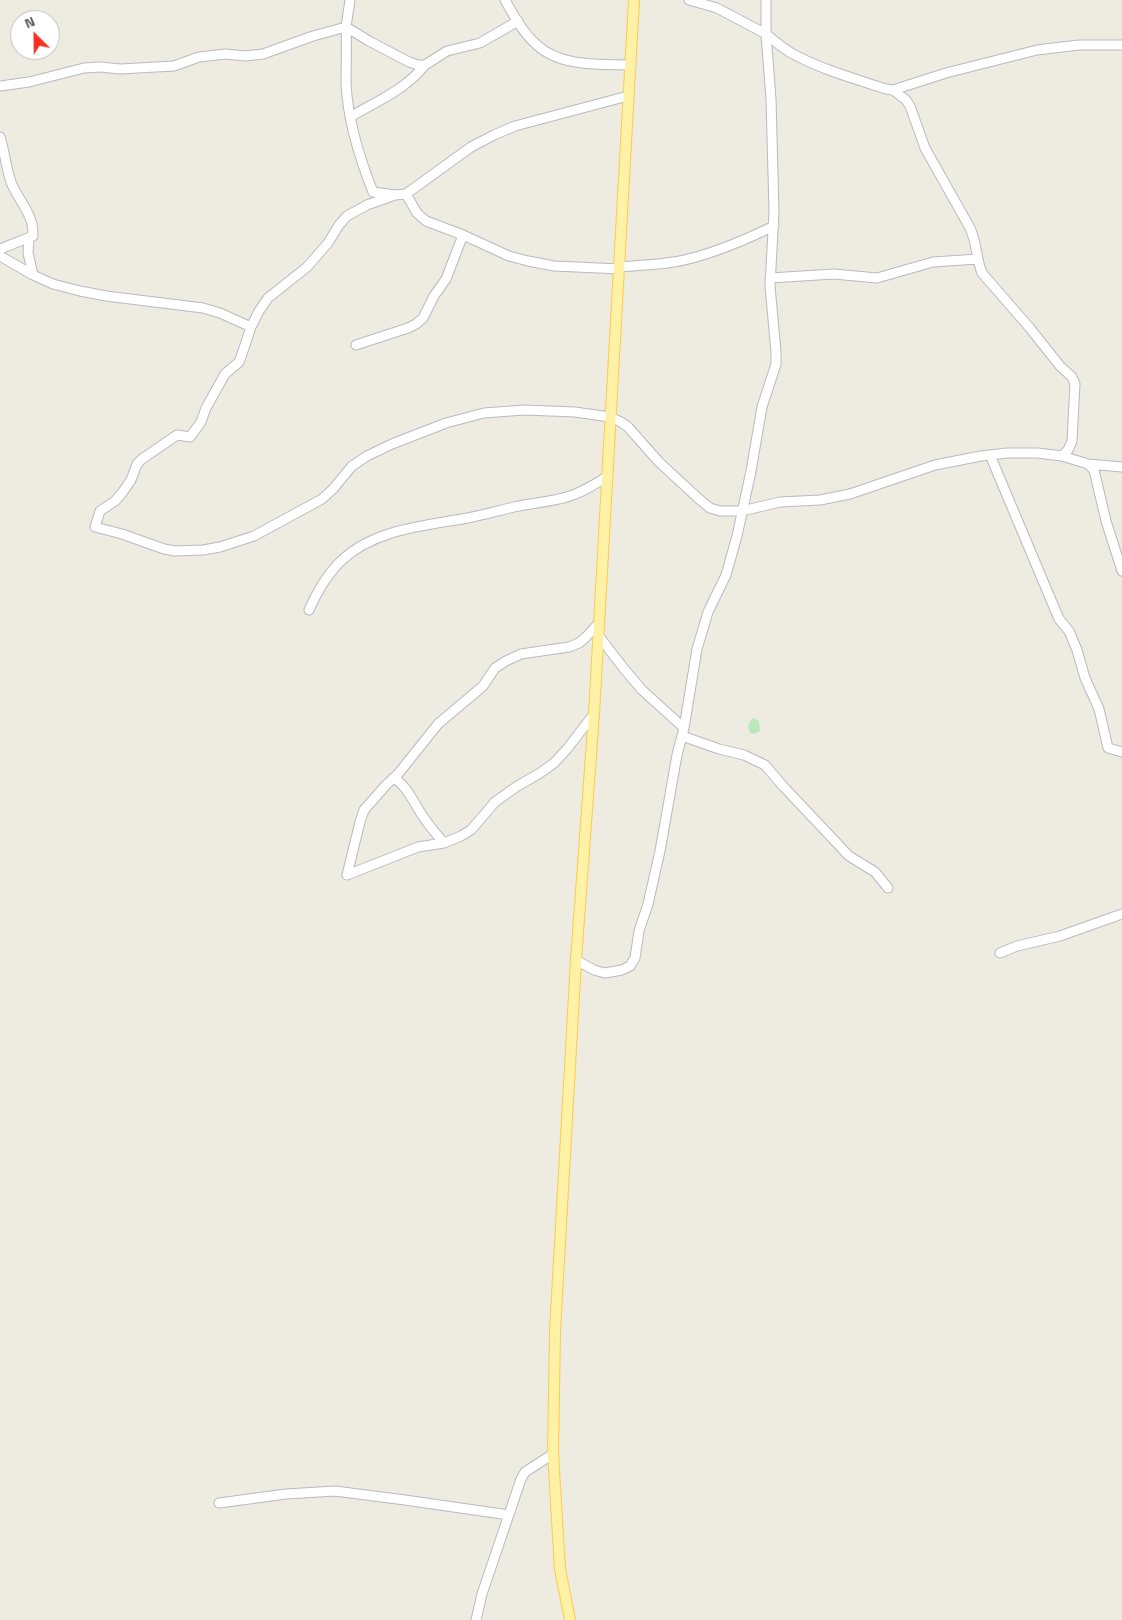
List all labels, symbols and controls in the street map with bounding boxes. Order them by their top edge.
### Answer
north arrow [10,10,60,60]
text: N [21,10,38,33]

